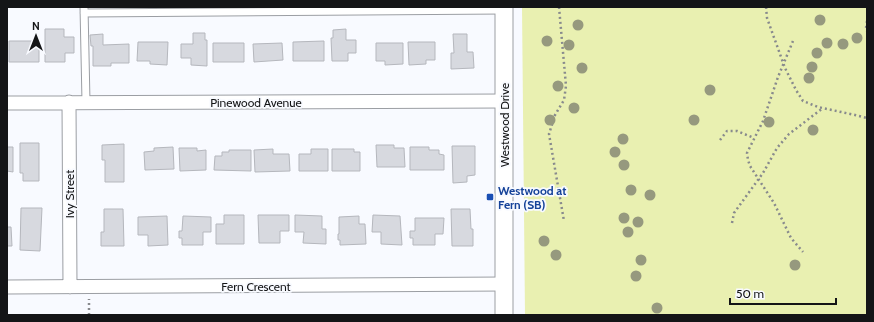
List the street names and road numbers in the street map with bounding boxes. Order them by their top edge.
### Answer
street label: Westwood Drive [497,83,512,167]
street label: Pinewood Avenue [210,95,302,110]
street label: Ivy Street [62,170,77,218]
street label: Fern Crescent [221,279,291,294]

